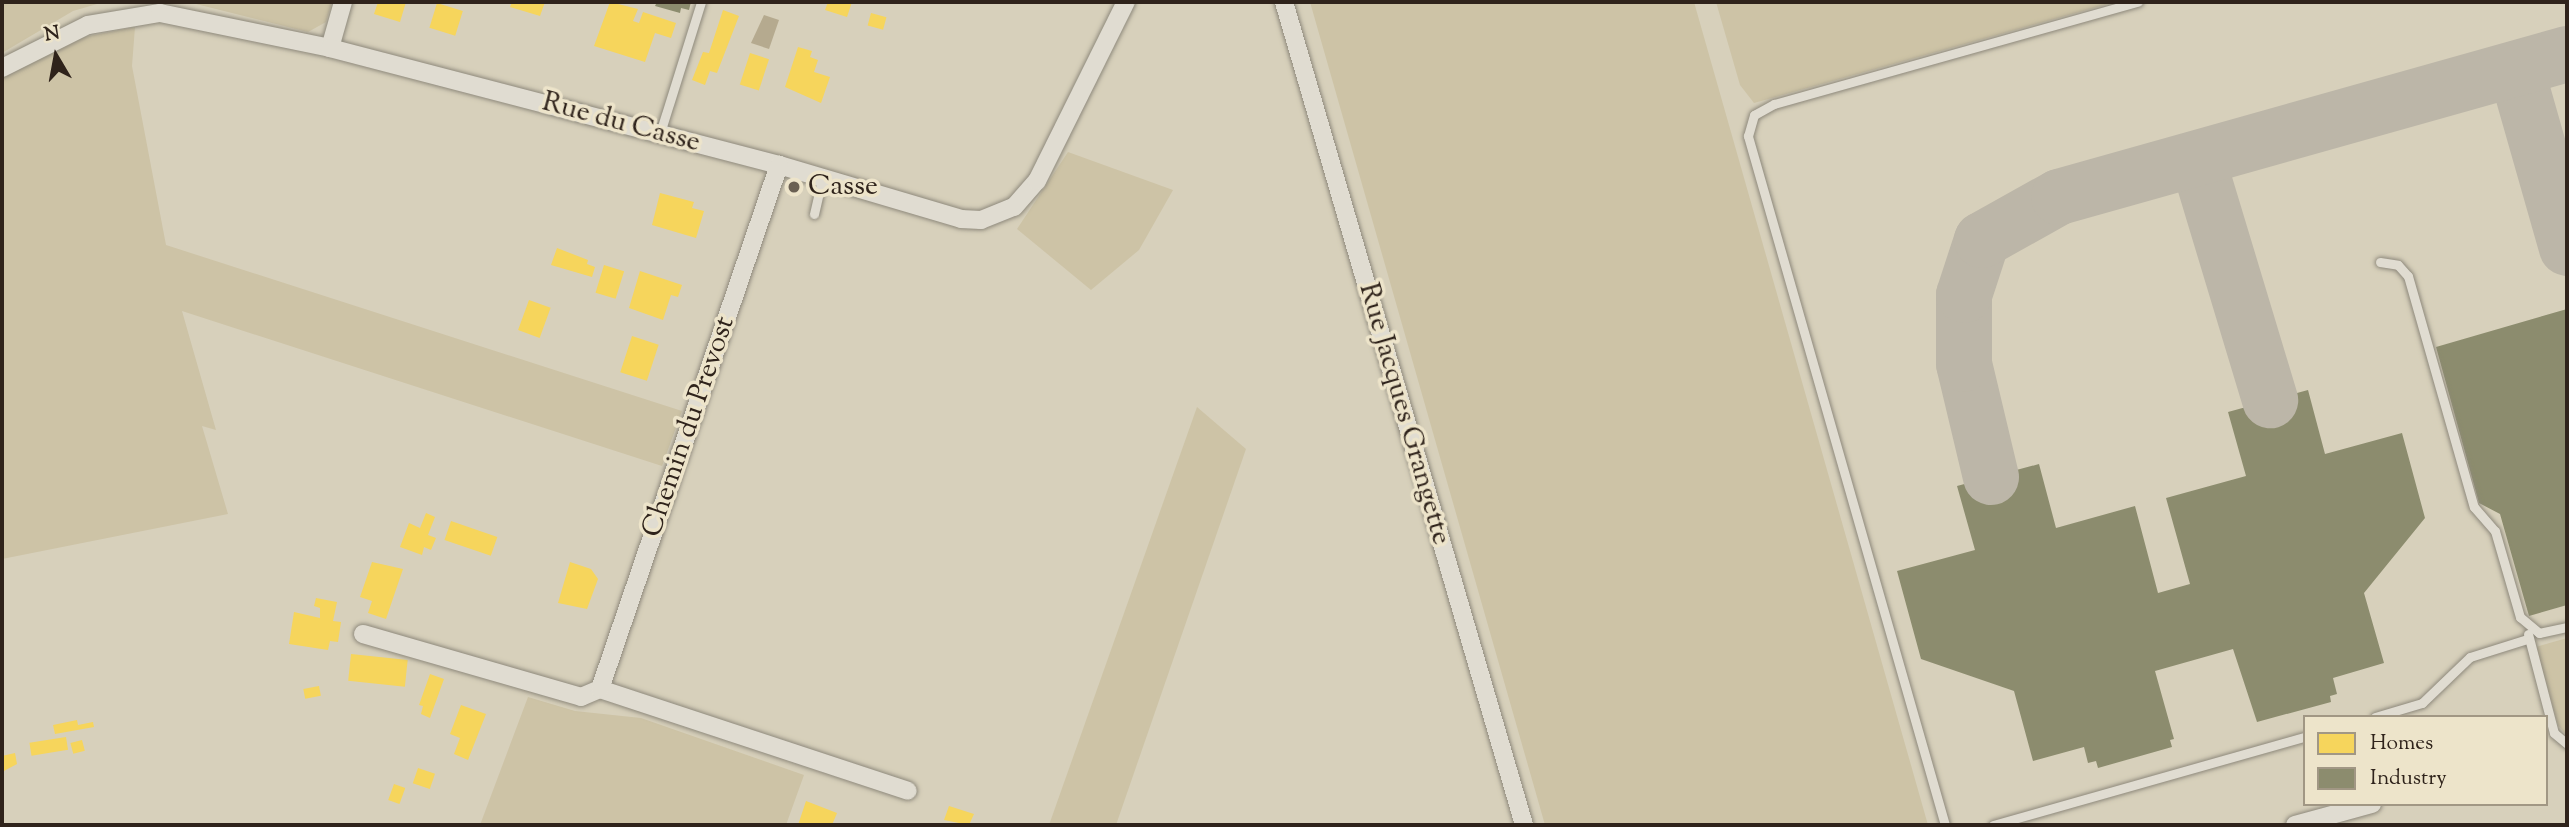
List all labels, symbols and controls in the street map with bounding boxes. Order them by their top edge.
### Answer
text: N [42,20,62,49]
north arrow [21,21,91,91]
street label: Rue du Casse [538,86,704,160]
place label: Casse [808,170,878,204]
marker: Casse [786,179,802,195]
street label: Rue Jacques Grangette [1351,279,1457,549]
street label: Chemin du Prevost [635,312,743,542]
legend [2303,715,2548,806]
text: Homes [2370,729,2433,759]
text: Industry [2370,764,2447,794]

